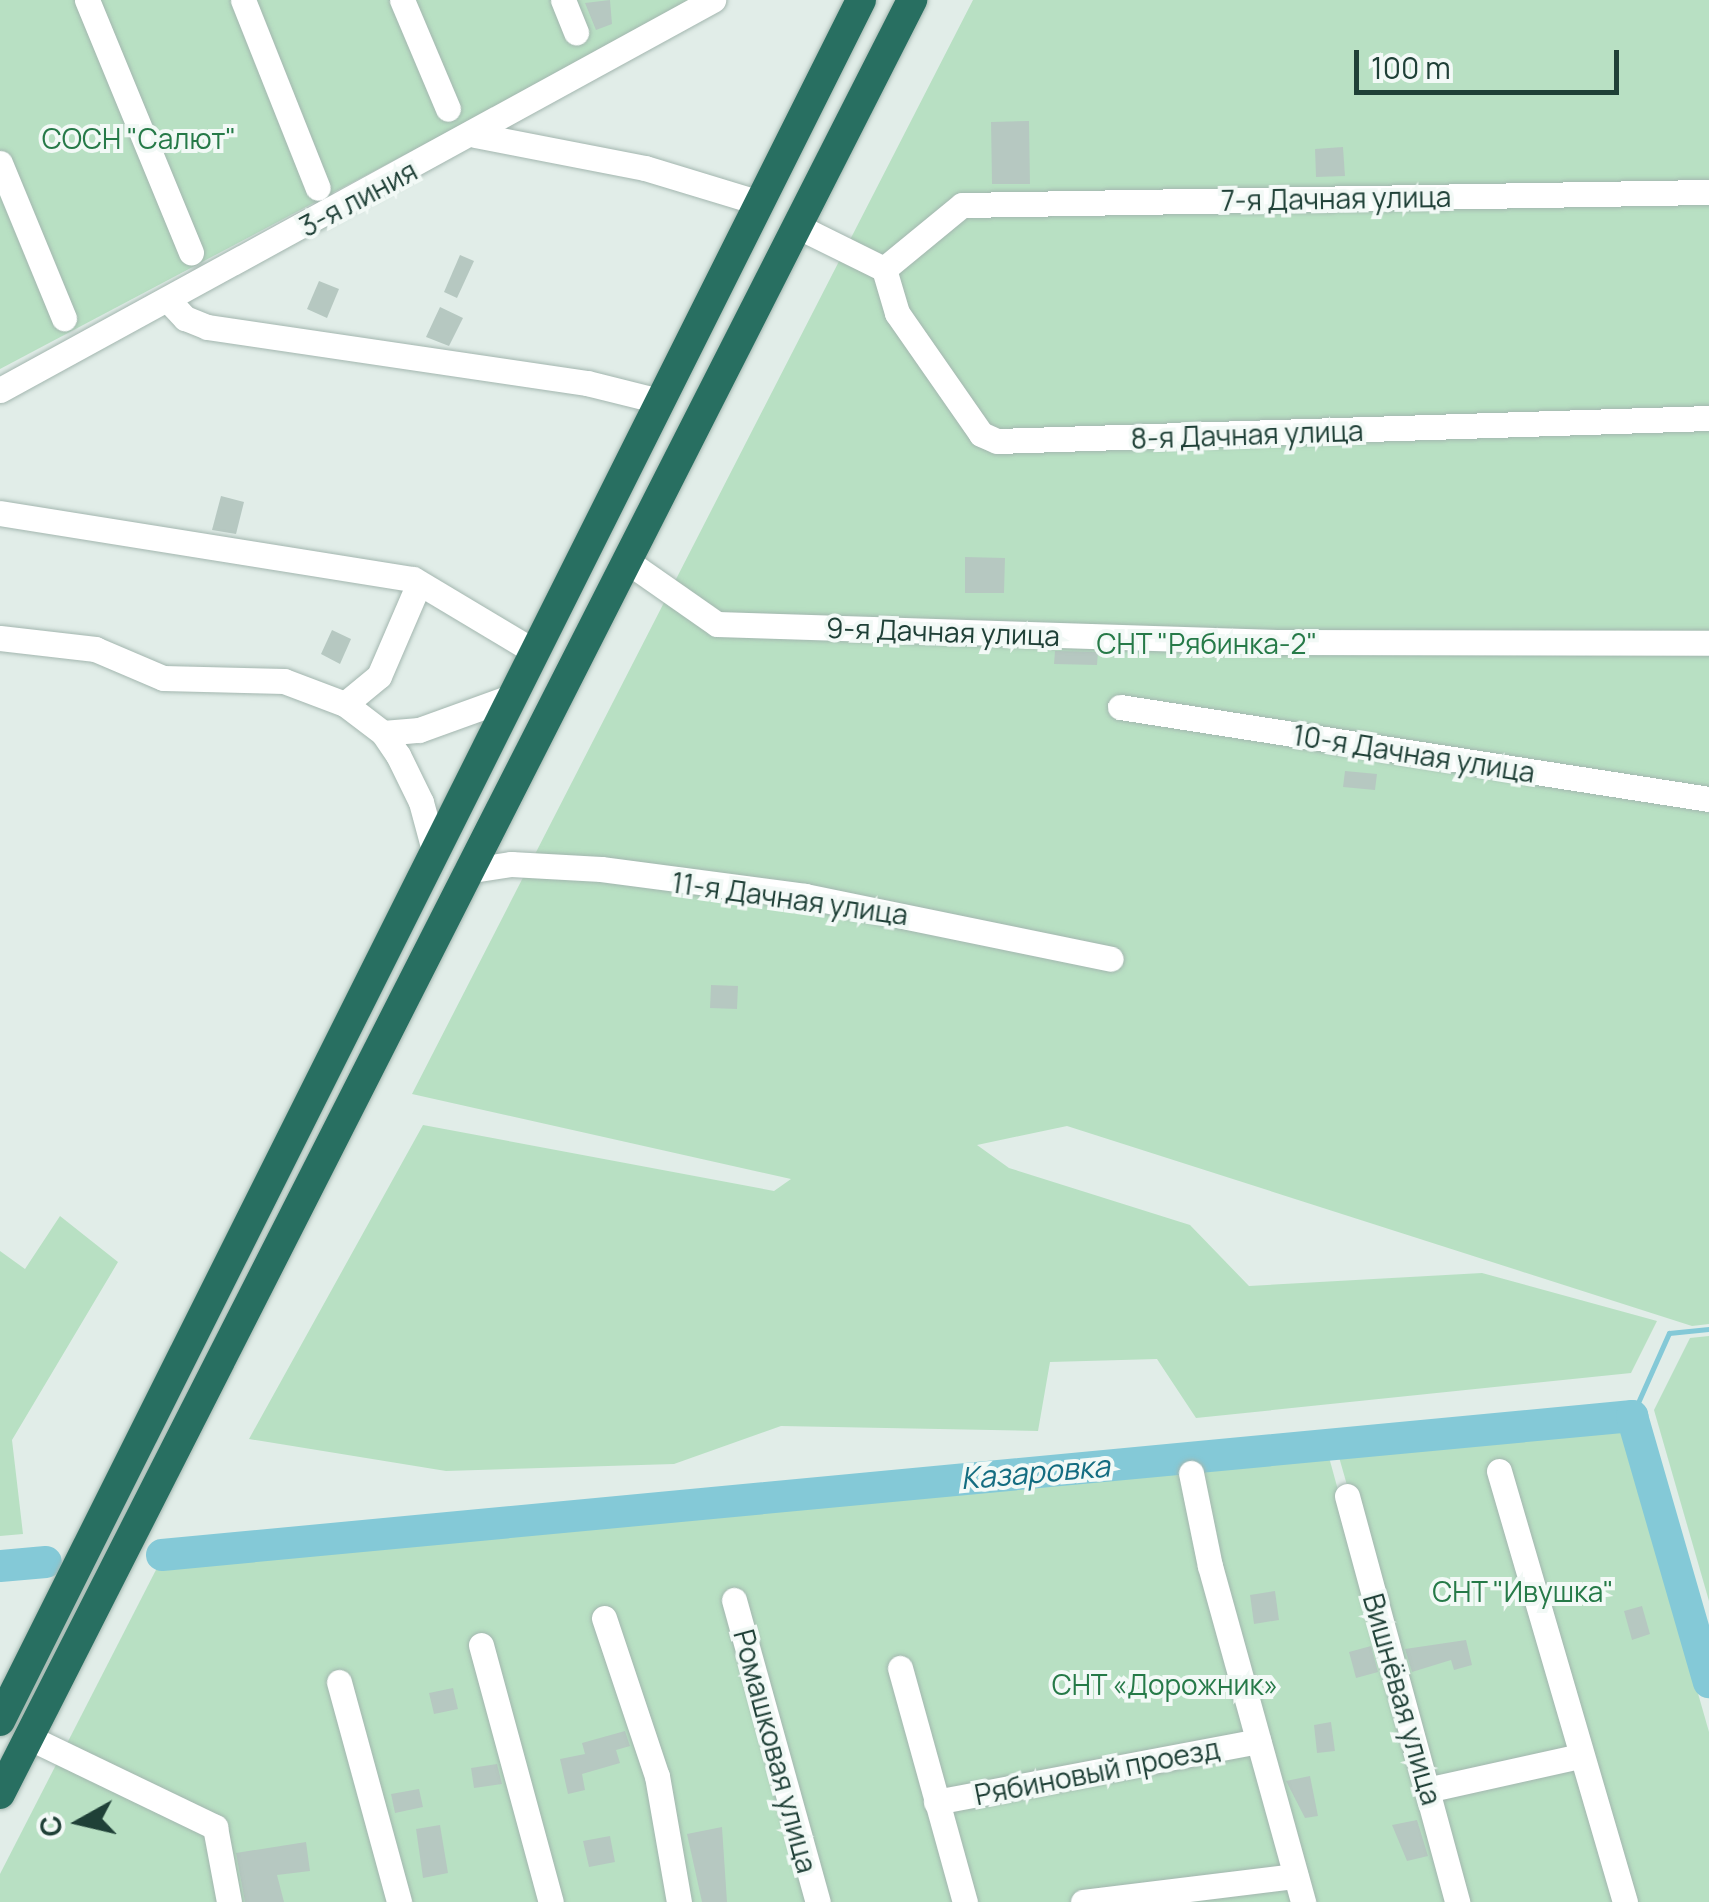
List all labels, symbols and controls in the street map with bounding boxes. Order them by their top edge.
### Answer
scale bar [1359,30,1624,92]
text: 100 m [1371,47,1451,88]
park label: СОСН "Салют" [42,121,236,155]
street label: 3-я линия [293,153,423,243]
street label: 7-я Дачная улица [1221,179,1451,217]
street label: 8-я Дачная улица [1130,413,1364,455]
street label: 9-я Дачная улица [826,610,1060,652]
park label: СНТ "Рябинка-2" [1096,626,1318,660]
street label: 10-я Дачная улица [1291,717,1537,789]
street label: 11-я Дачная улица [670,865,910,931]
water label: Казаровка [959,1448,1111,1496]
park label: СНТ "Ивушка" [1432,1574,1614,1608]
street label: Вишнёвая улица [1357,1590,1449,1808]
street label: Ромашковая улица [727,1626,825,1876]
park label: СНТ «Дорожник» [1051,1667,1279,1701]
street label: Рябиновый проезд [972,1731,1222,1811]
north arrow [30,1772,130,1872]
text: С [30,1813,71,1839]

